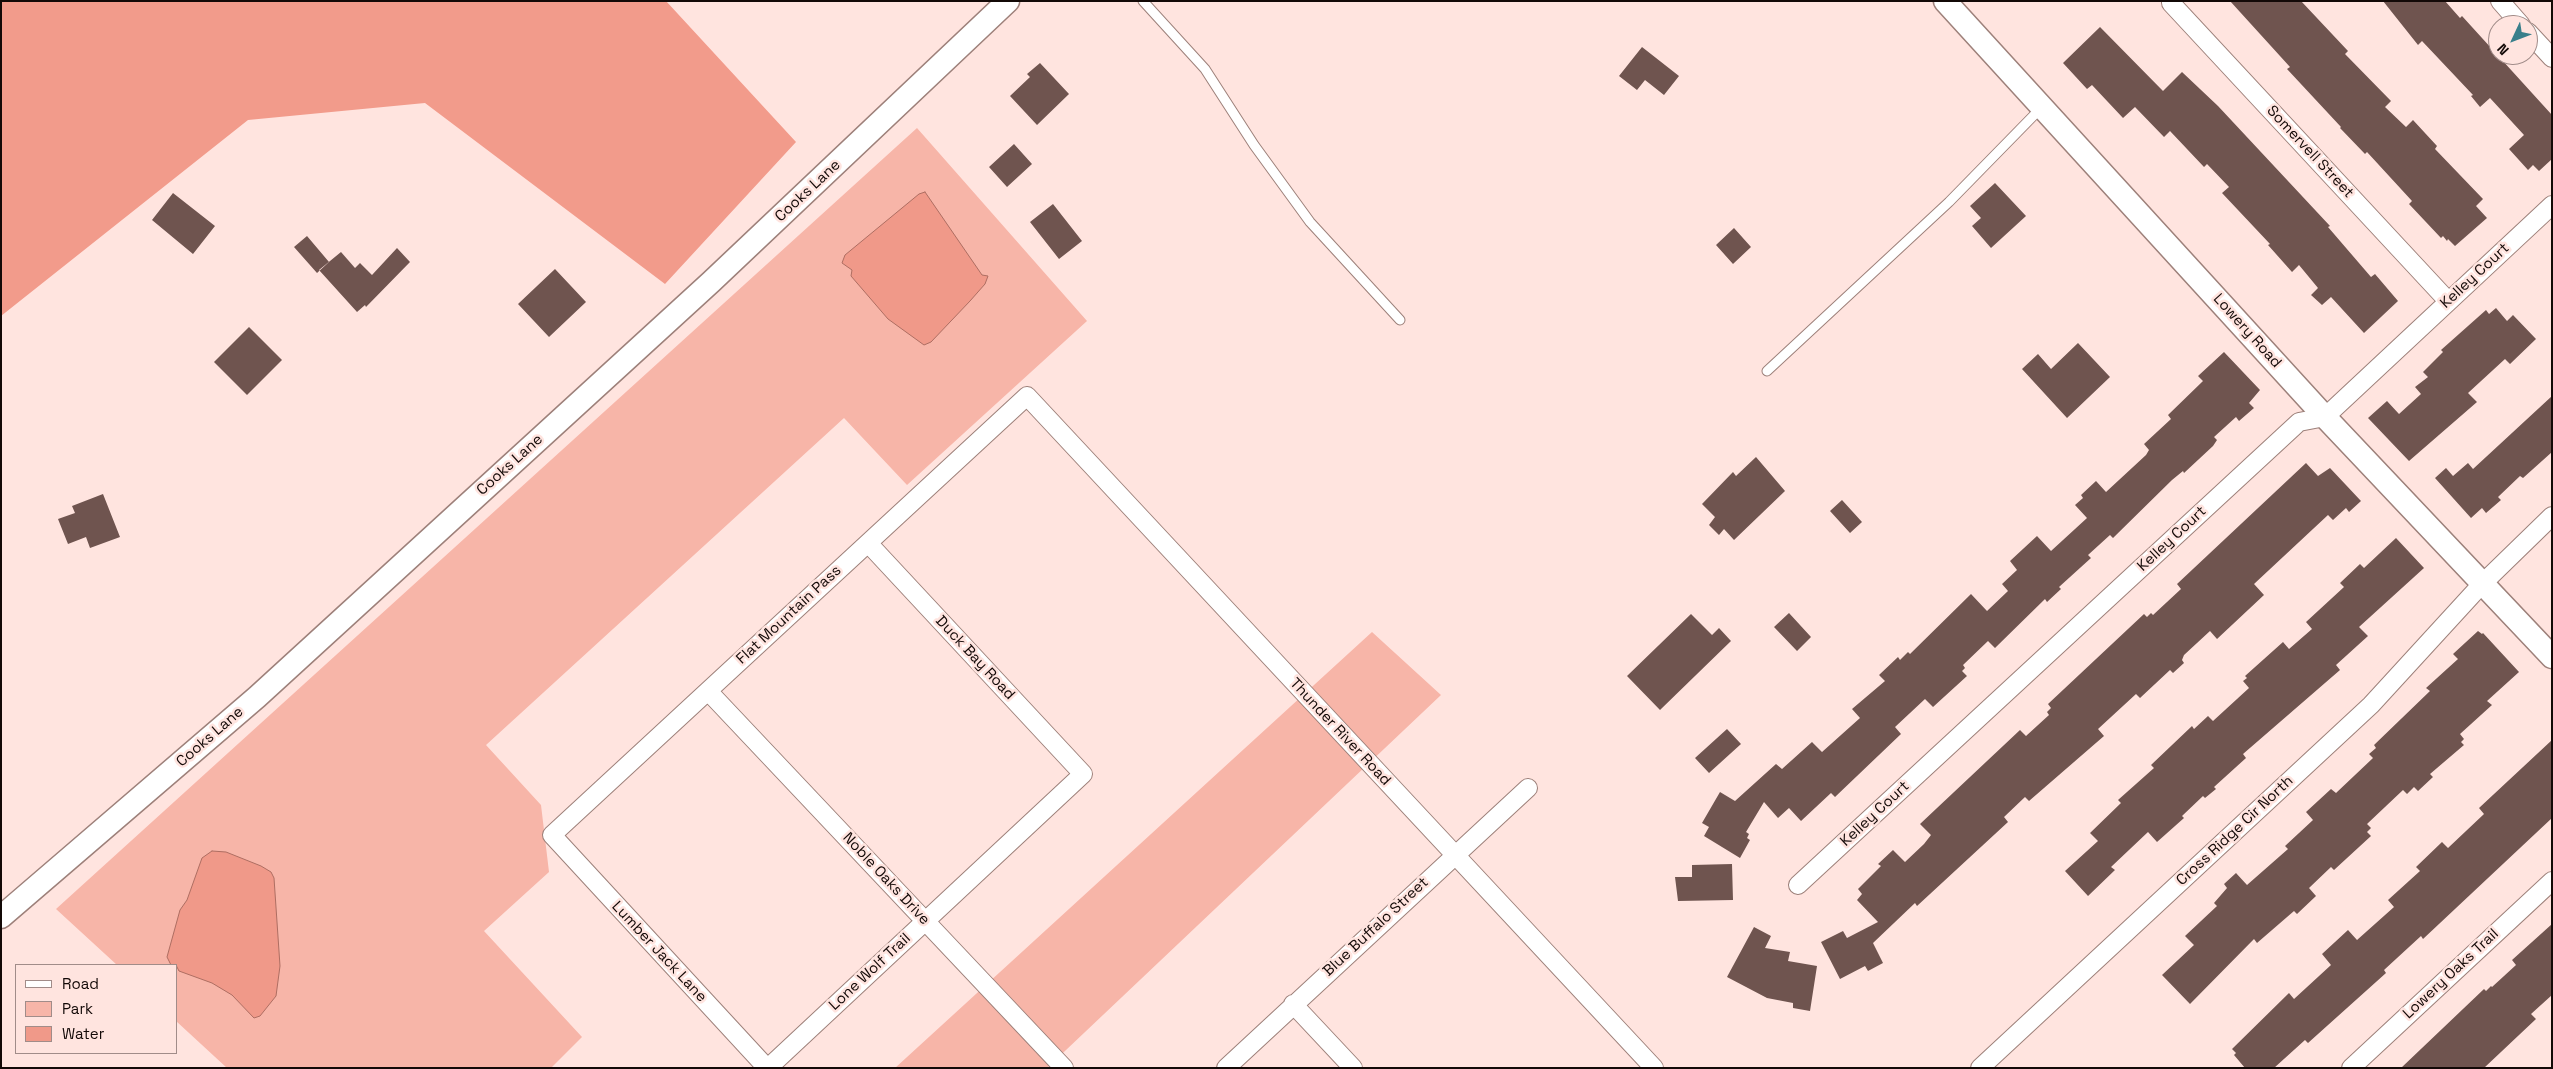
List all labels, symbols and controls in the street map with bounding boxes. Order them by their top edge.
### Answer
north arrow [2488,15,2538,65]
text: N [2493,40,2513,59]
street label: Somervell Street [2263,102,2357,202]
street label: Cooks Lane [772,156,844,226]
street label: Kelley Court [2437,240,2513,312]
street label: Lowery Road [2209,290,2285,372]
street label: Cooks Lane [473,431,547,499]
street label: Kelley Court [2134,503,2210,575]
street label: Flat Mountain Pass [733,562,845,668]
street label: Duck Bay Road [932,612,1018,704]
street label: Thunder River Road [1286,675,1394,789]
street label: Cooks Lane [173,703,247,771]
street label: Cross Ridge Cir North [2173,772,2297,890]
street label: Kelley Court [1837,778,1913,850]
street label: Noble Oaks Drive [839,829,933,929]
street label: Blue Buffalo Street [1320,874,1432,980]
street label: Lumber Jack Lane [608,898,710,1006]
street label: Lowery Oaks Trail [2399,925,2503,1023]
street label: Lone Wolf Trail [826,930,914,1014]
legend [15,964,178,1054]
text: Road [62,974,99,993]
text: Park [62,999,93,1018]
text: Water [62,1024,104,1043]

